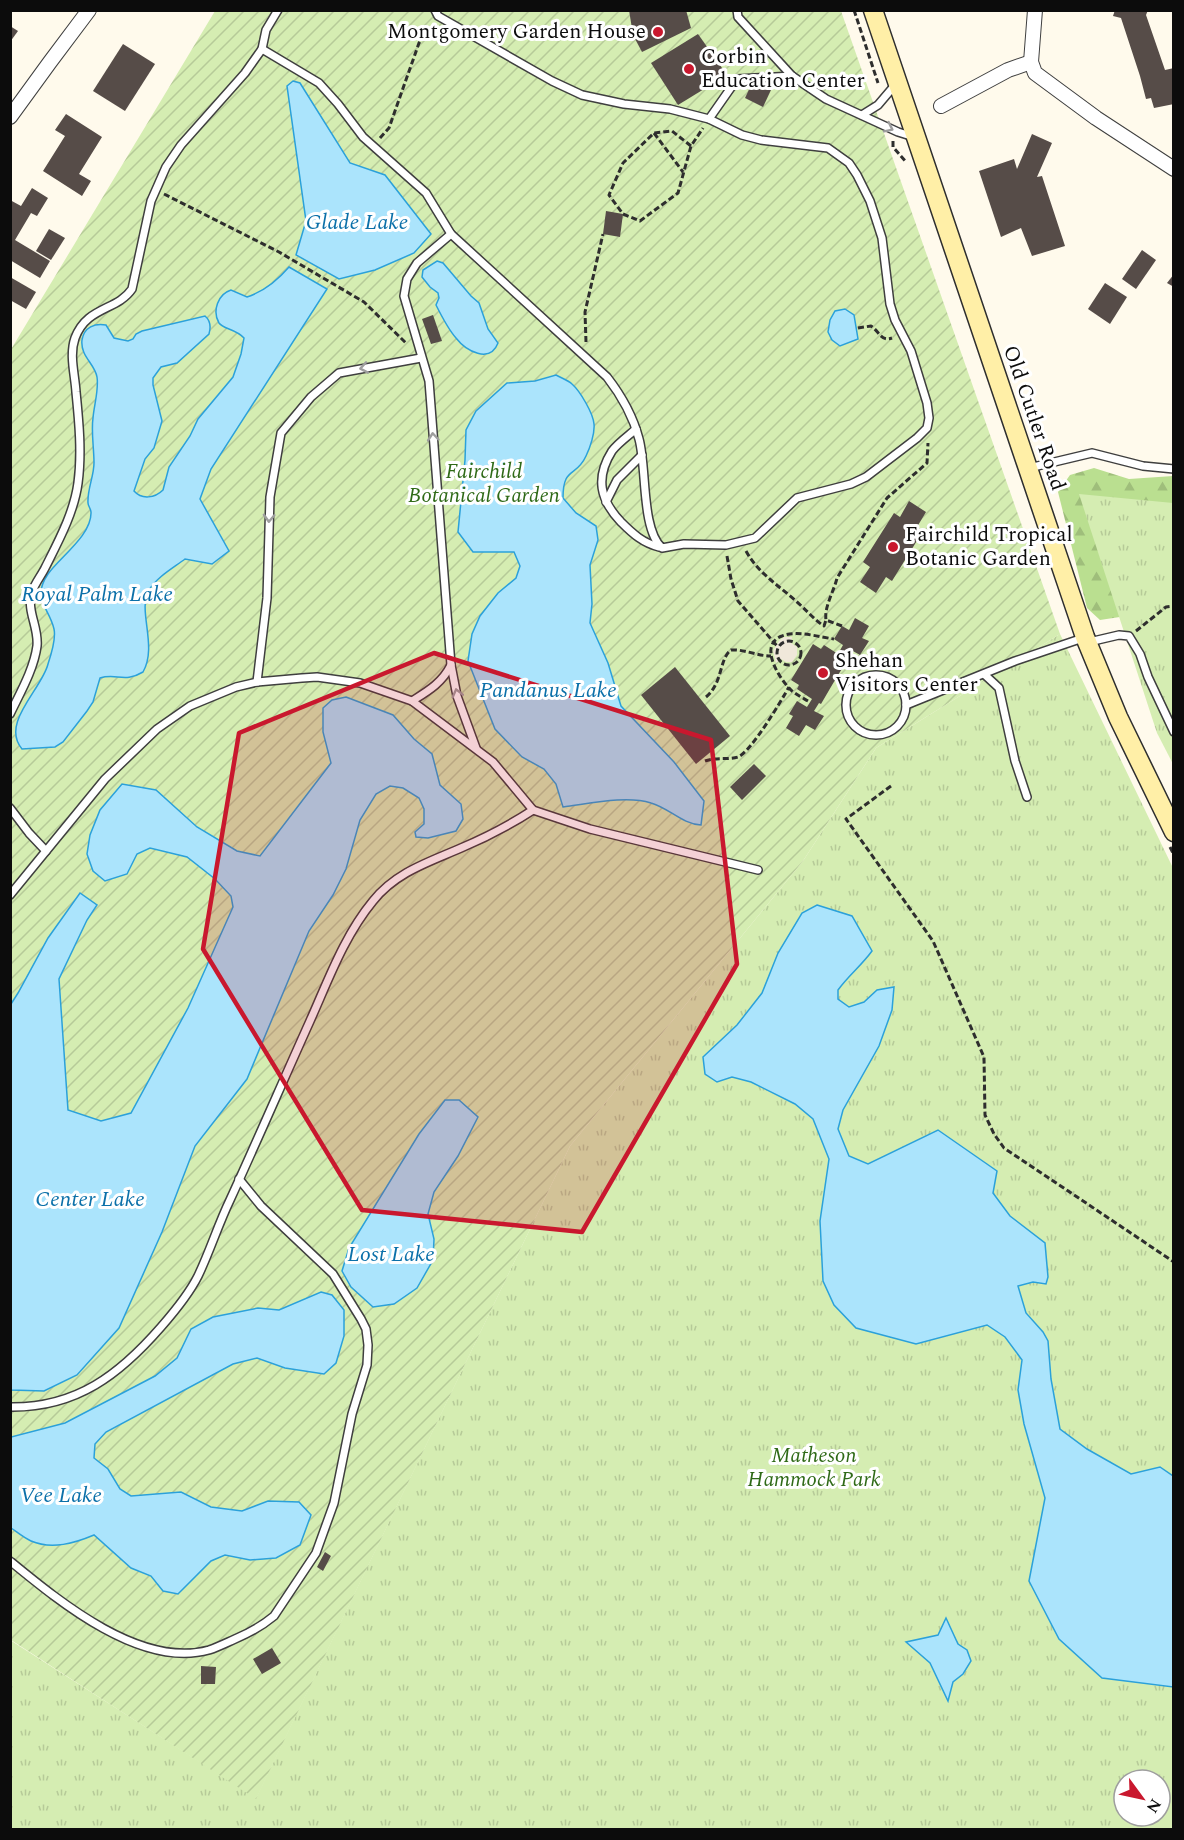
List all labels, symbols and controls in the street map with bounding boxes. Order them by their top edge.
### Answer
place label: Montgomery Garden House [387,16,646,48]
marker: Montgomery Garden House [651,25,665,39]
place label: Corbin Education Center [701,41,865,97]
marker: Corbin Education Center [682,62,696,76]
one-way arrow [882,120,893,132]
water label: Glade Lake [306,206,408,239]
street label: Old Cutler Road [994,341,1074,495]
one-way arrow [359,361,369,374]
one-way arrow [427,432,440,441]
park label: Fairchild Botanical Garden [408,456,560,512]
one-way arrow [263,514,276,523]
place label: Fairchild Tropical Botanic Garden [905,519,1073,575]
marker: Fairchild Tropical Botanic Garden [886,540,900,554]
water label: Royal Palm Lake [21,578,173,611]
place label: Shehan Visitors Center [835,645,978,701]
marker: Shehan Visitors Center [816,666,830,680]
water label: Pandanus Lake [479,674,617,707]
one-way arrow [451,689,464,699]
water label: Center Lake [35,1183,145,1216]
water label: Lost Lake [347,1238,435,1271]
park label: Matheson Hammock Park [748,1440,881,1496]
water label: Vee Lake [20,1479,102,1512]
north arrow [1112,1768,1172,1828]
text: N [1140,1794,1167,1818]

